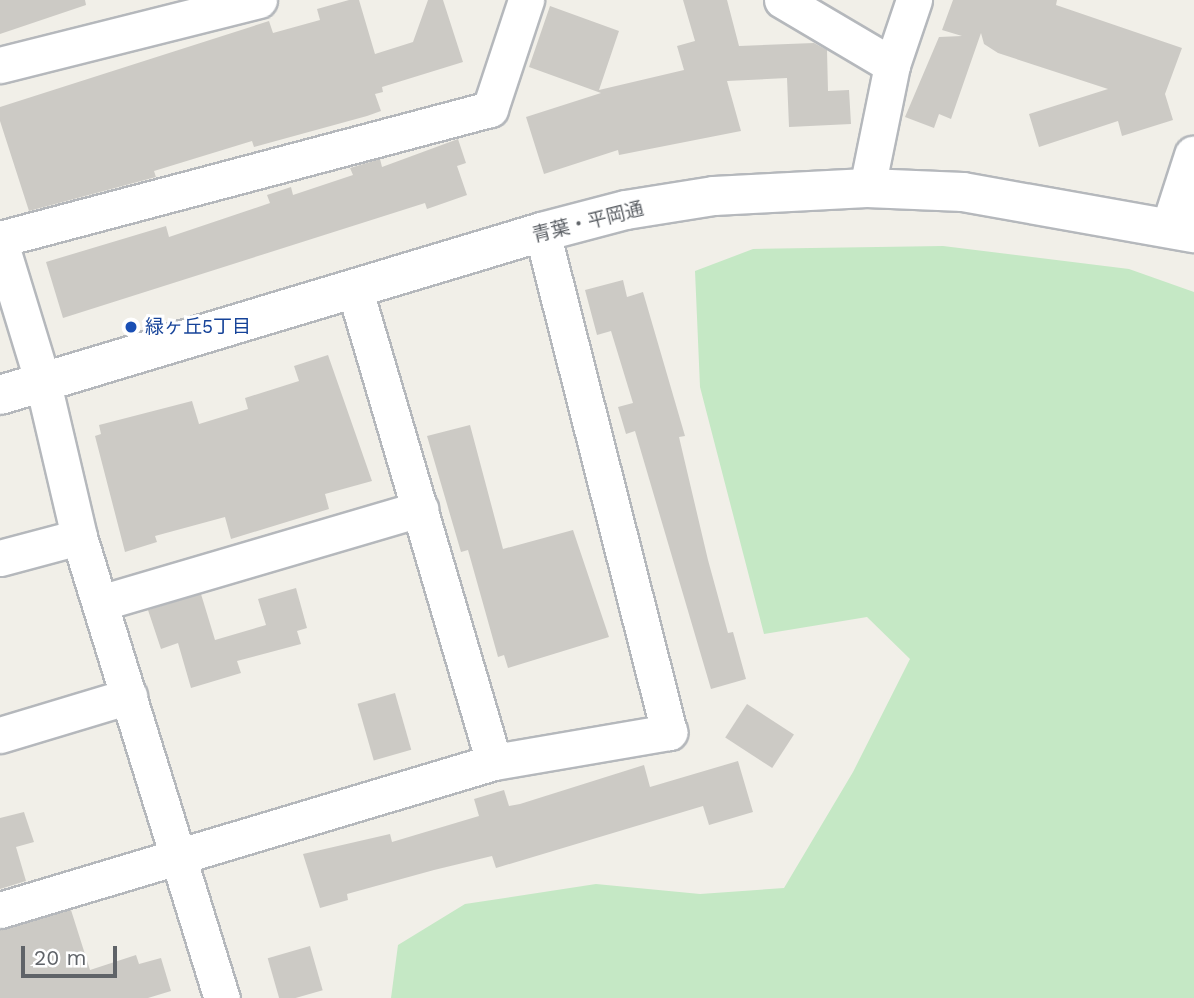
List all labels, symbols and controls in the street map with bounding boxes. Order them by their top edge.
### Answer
street label: 青葉・平岡通 [530,197,646,247]
place label: 緑ヶ丘5丁目 [145,316,251,338]
marker: 緑ヶ丘5丁目 [123,319,139,335]
scale bar [24,932,121,976]
text: 20 m [34,945,86,970]

